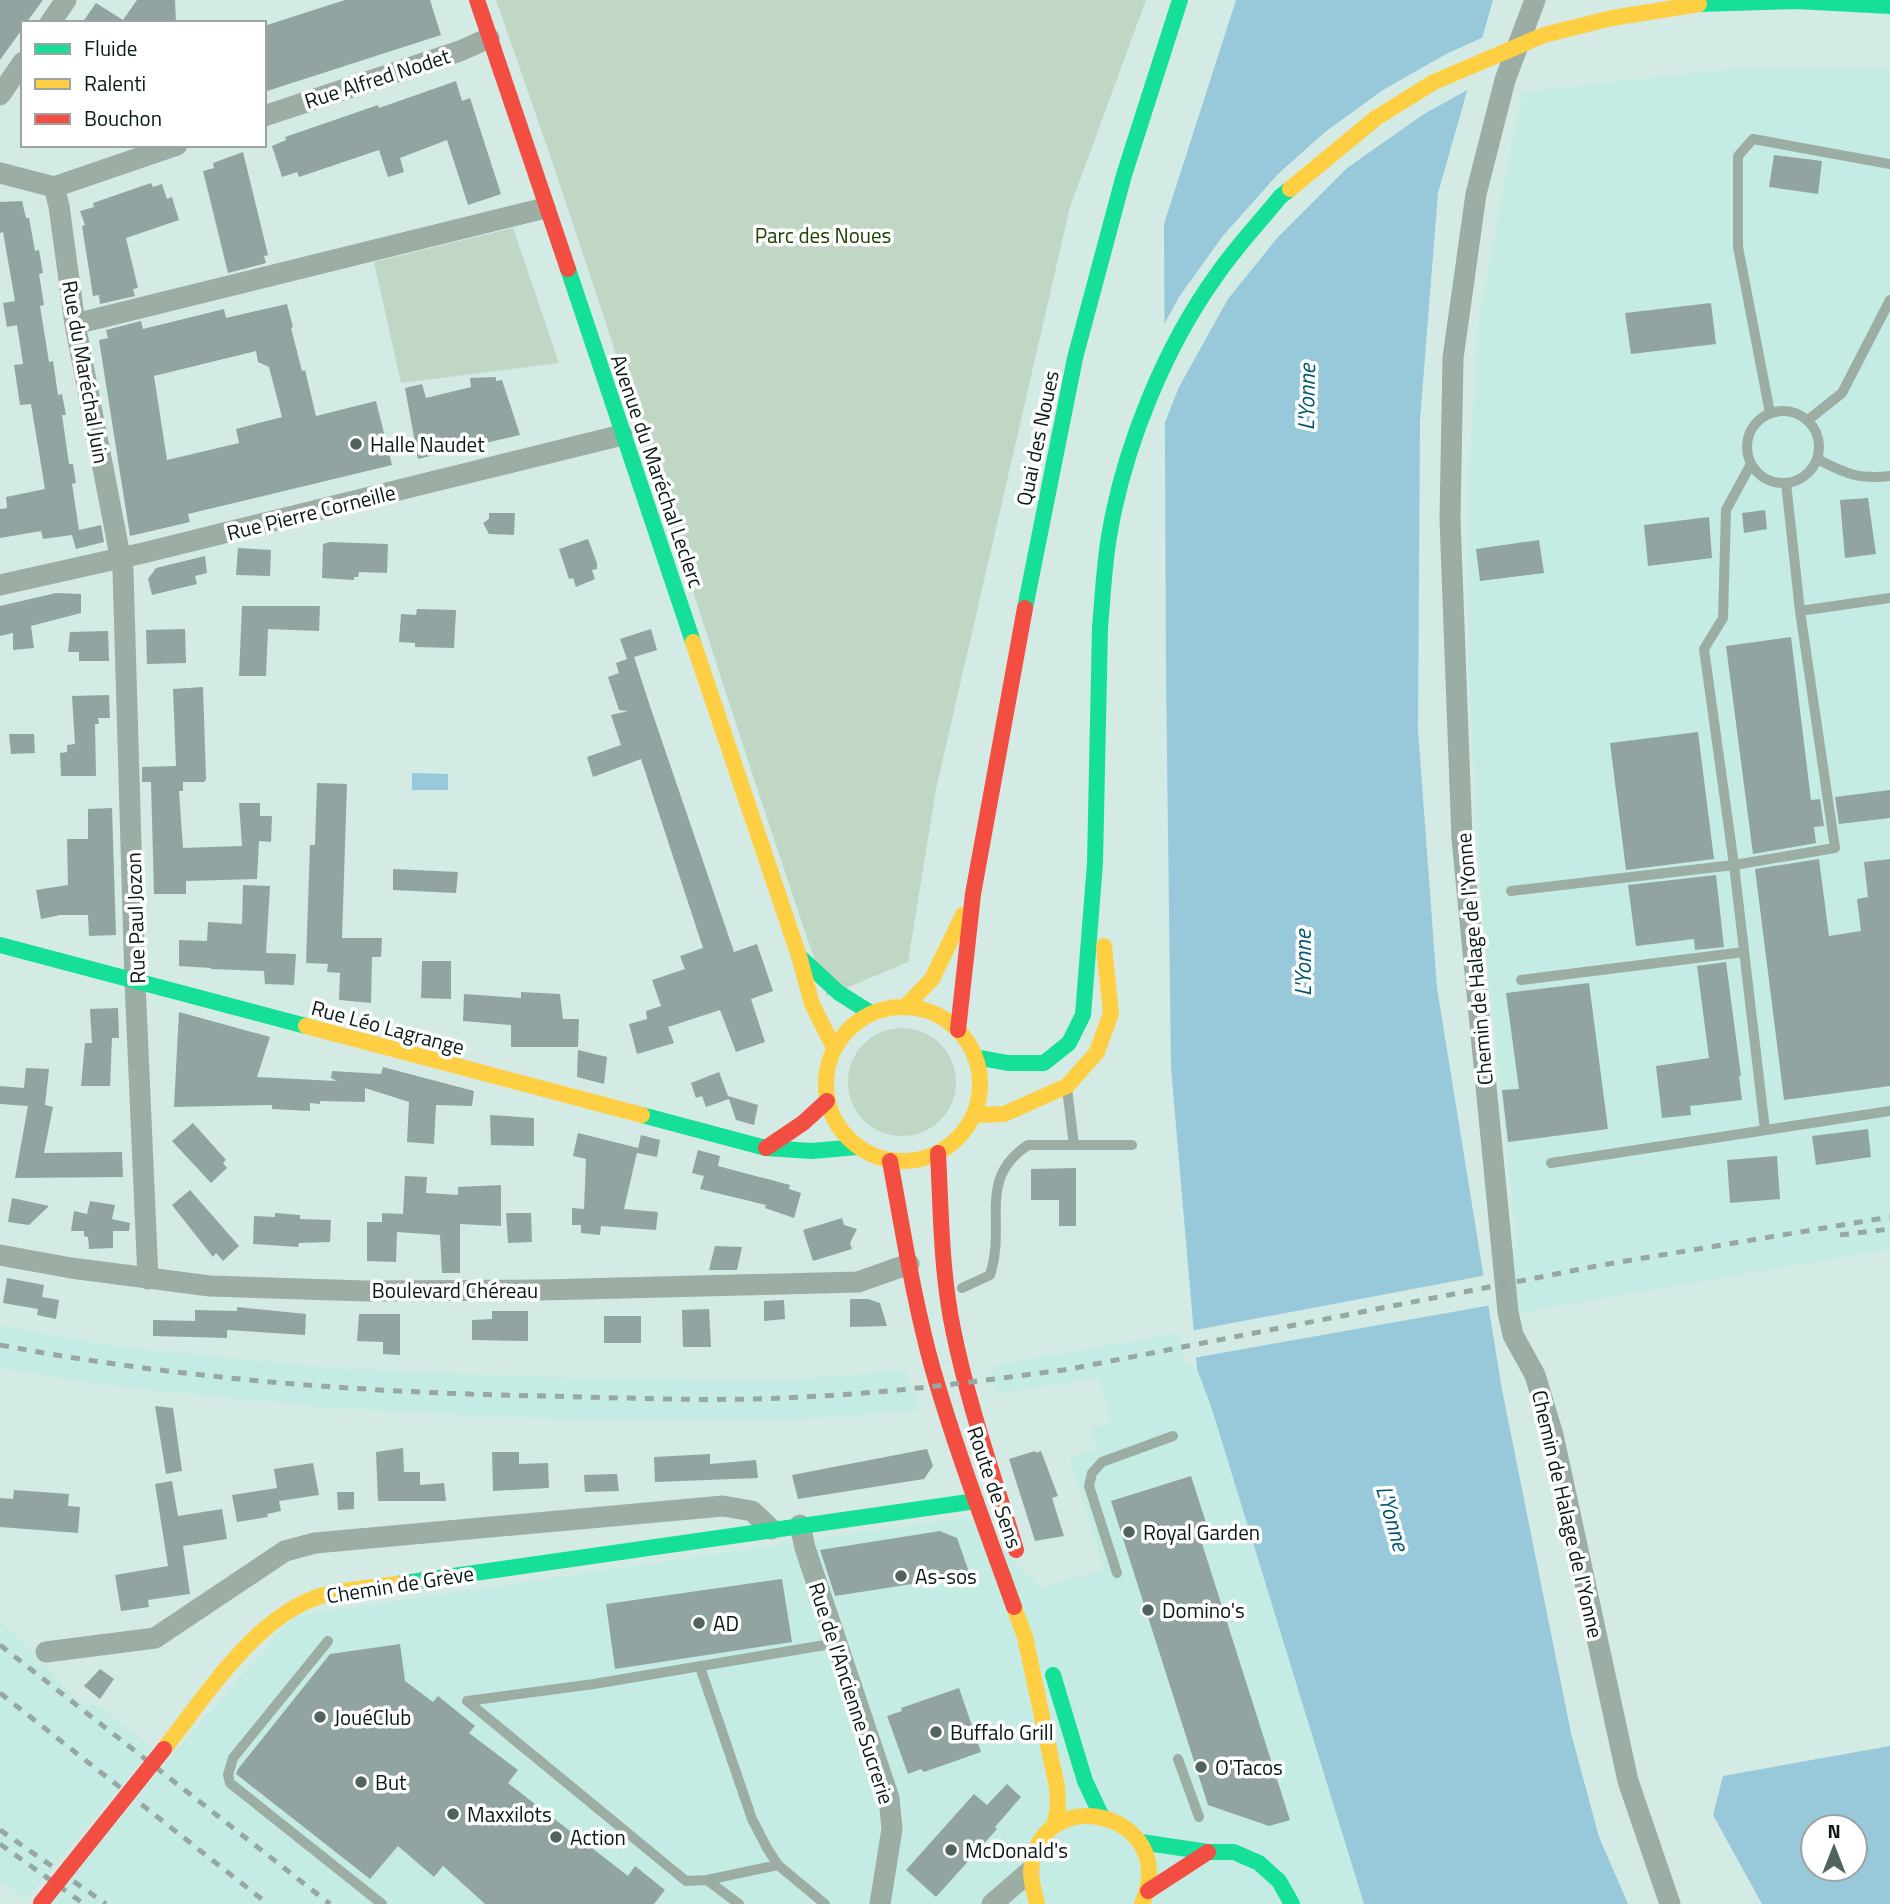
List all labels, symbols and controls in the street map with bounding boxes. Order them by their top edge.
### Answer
legend [21,21,266,147]
text: Fluide [84,32,137,64]
street label: Rue Alfred Nodet [300,39,454,117]
text: Ralenti [84,67,146,99]
text: Bouchon [84,102,162,134]
park label: Parc des Noues [755,219,891,251]
street label: Rue du Maréchal Juin [54,278,118,466]
street label: Avenue du Maréchal Leclerc [603,350,713,592]
water label: L'Yonne [1288,362,1324,431]
street label: Quai des Noues [1007,367,1067,509]
place label: Halle Naudet [370,428,485,460]
marker: Halle Naudet [348,436,364,452]
street label: Rue Pierre Corneille [223,476,399,548]
street label: Chemin de Halage de l'Yonne [1447,831,1501,1087]
street label: Rue Paul Jozon [117,852,153,984]
water label: L'Yonne [1285,928,1320,996]
street label: Rue Léo Lagrange [308,991,468,1063]
street label: Boulevard Chéreau [372,1274,538,1306]
street label: Chemin de Halage de l'Yonne [1524,1387,1612,1641]
street label: Route de Sens [959,1422,1031,1552]
water label: L'Yonne [1367,1481,1419,1556]
place label: Royal Garden [1143,1516,1260,1548]
marker: Royal Garden [1121,1524,1137,1540]
street label: Chemin de Grève [324,1557,476,1611]
place label: As-sos [915,1560,977,1592]
marker: As-sos [893,1568,909,1584]
street label: Rue de l'Ancienne Sucrerie [801,1578,903,1808]
place label: Domino's [1162,1594,1245,1626]
marker: Domino's [1140,1602,1156,1618]
place label: AD [713,1607,739,1639]
marker: AD [691,1615,707,1631]
place label: JouéClub [334,1701,411,1733]
marker: JouéClub [312,1709,328,1725]
place label: Buffalo Grill [950,1716,1054,1748]
marker: Buffalo Grill [928,1724,944,1740]
place label: O'Tacos [1215,1751,1283,1783]
marker: O'Tacos [1193,1759,1209,1775]
place label: But [375,1766,407,1798]
marker: But [353,1774,369,1790]
place label: Maxxilots [467,1798,552,1830]
marker: Maxxilots [445,1806,461,1822]
north arrow [1799,1813,1869,1883]
text: N [1827,1816,1841,1845]
place label: Action [570,1821,626,1853]
marker: Action [548,1829,564,1845]
place label: McDonald's [965,1834,1068,1866]
marker: McDonald's [943,1842,959,1858]

